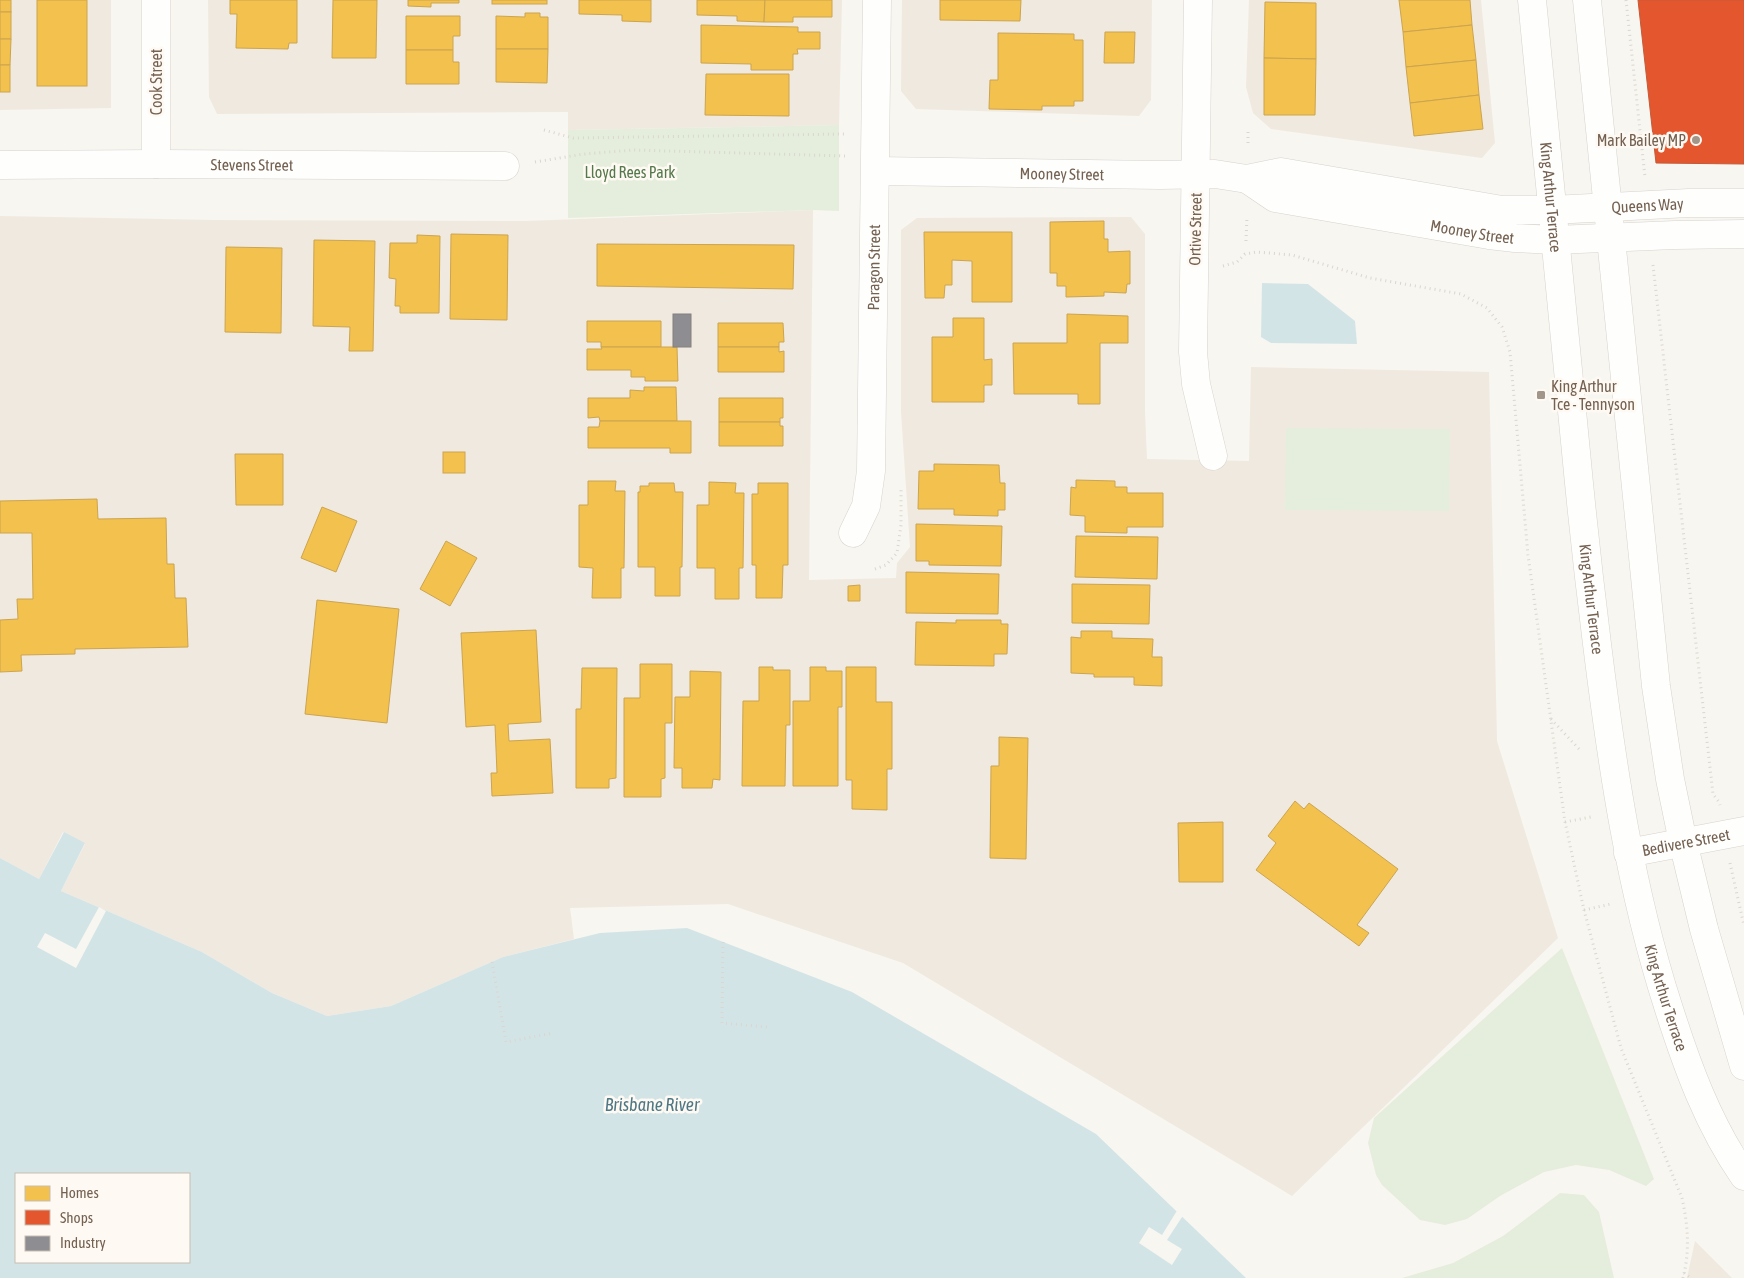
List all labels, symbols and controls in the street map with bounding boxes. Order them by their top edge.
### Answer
street label: Cook Street [147,48,165,115]
place label: Mark Bailey MP [1597,131,1686,150]
marker: Mark Bailey MP [1690,134,1702,146]
street label: King Arthur Terrace [1537,141,1565,253]
street label: Stevens Street [211,155,294,174]
park label: Lloyd Rees Park [585,163,675,182]
street label: Mooney Street [1020,164,1105,184]
street label: Ortive Street [1185,192,1205,266]
street label: Queens Way [1611,194,1685,216]
street label: Mooney Street [1429,216,1516,247]
street label: Paragon Street [864,224,883,310]
place label: King Arthur Tce - Tennyson [1551,377,1635,414]
marker: King Arthur Tce - Tennyson [1535,389,1547,401]
street label: King Arthur Terrace [1576,543,1607,655]
street label: Bedivere Street [1641,825,1732,859]
street label: King Arthur Terrace [1641,942,1691,1053]
water label: Brisbane River [605,1094,700,1115]
legend [15,1173,190,1263]
text: Homes [60,1184,99,1201]
text: Shops [60,1209,93,1226]
text: Industry [60,1234,106,1251]

